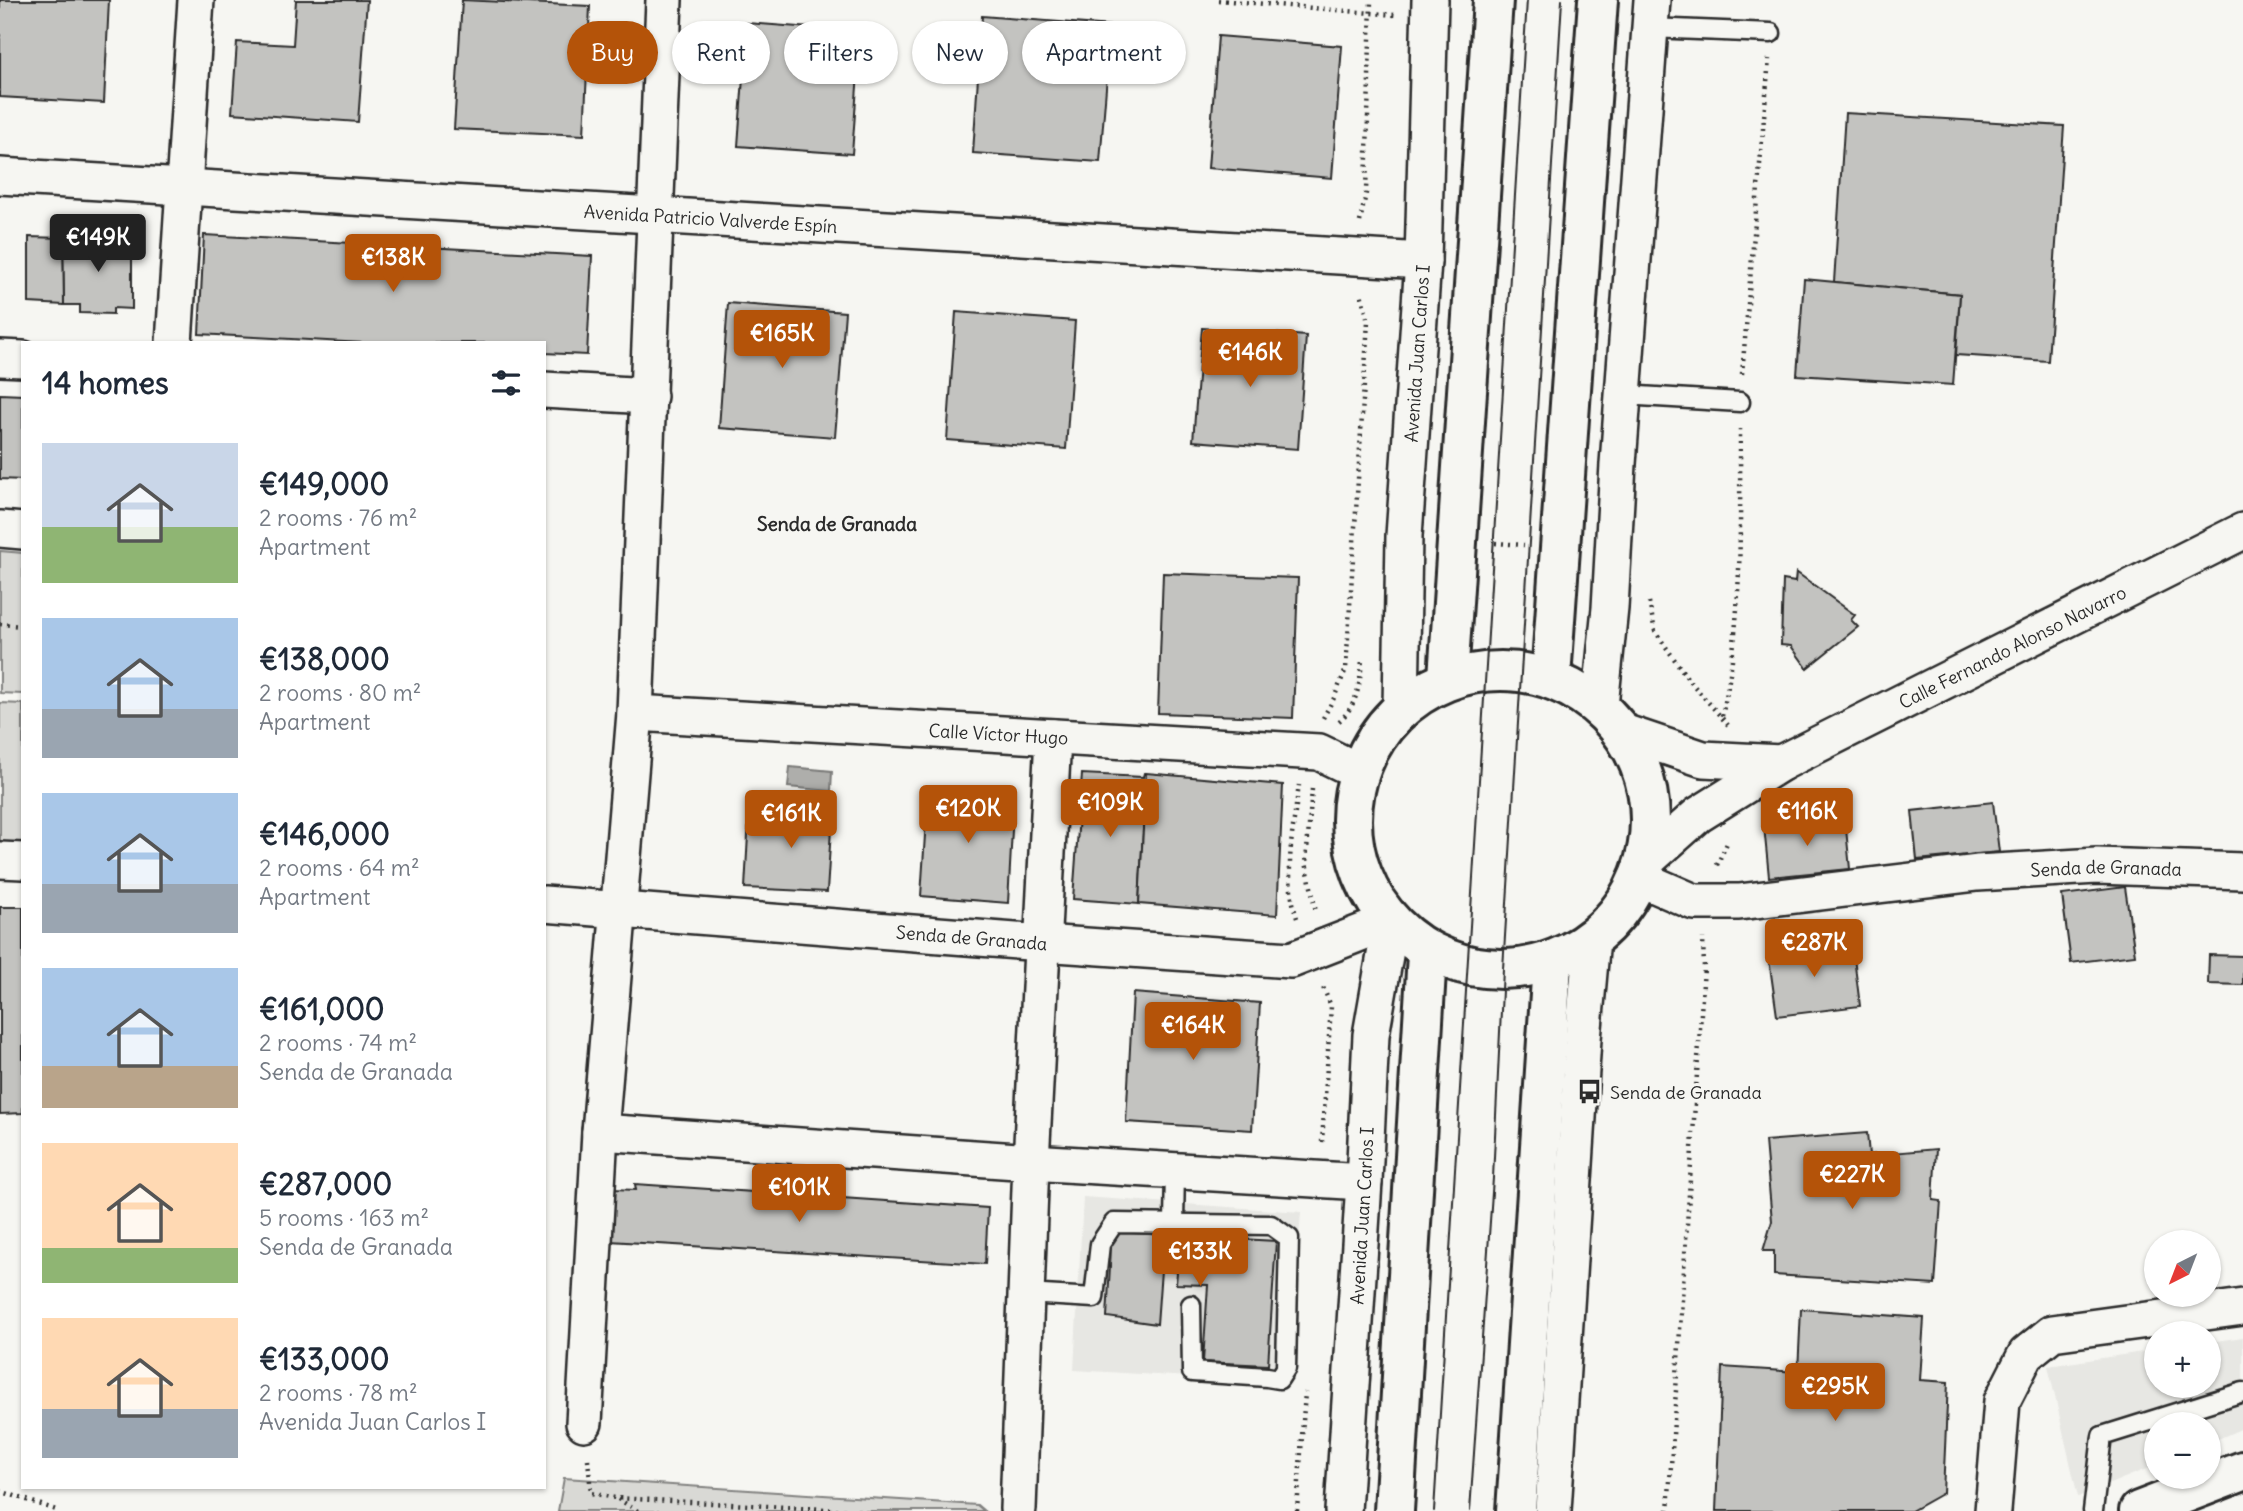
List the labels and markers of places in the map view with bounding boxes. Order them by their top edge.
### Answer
pin: €149K [49,215,147,274]
pin: €138K [344,234,442,294]
pin: €165K [733,310,831,370]
pin: €146K [1201,330,1299,389]
pin: €109K [1061,780,1159,839]
pin: €120K [919,786,1017,845]
pin: €116K [1758,788,1856,848]
pin: €161K [742,790,840,850]
pin: €287K [1765,920,1863,979]
pin: €164K [1144,1002,1242,1062]
bus stop icon: Senda de Granada [1576,1078,1604,1106]
place label: Senda de Granada [1610,1081,1762,1104]
pin: €227K [1803,1152,1901,1211]
pin: €101K [750,1164,848,1224]
pin: €133K [1151,1228,1249,1288]
pin: €295K [1786,1364,1884,1423]

